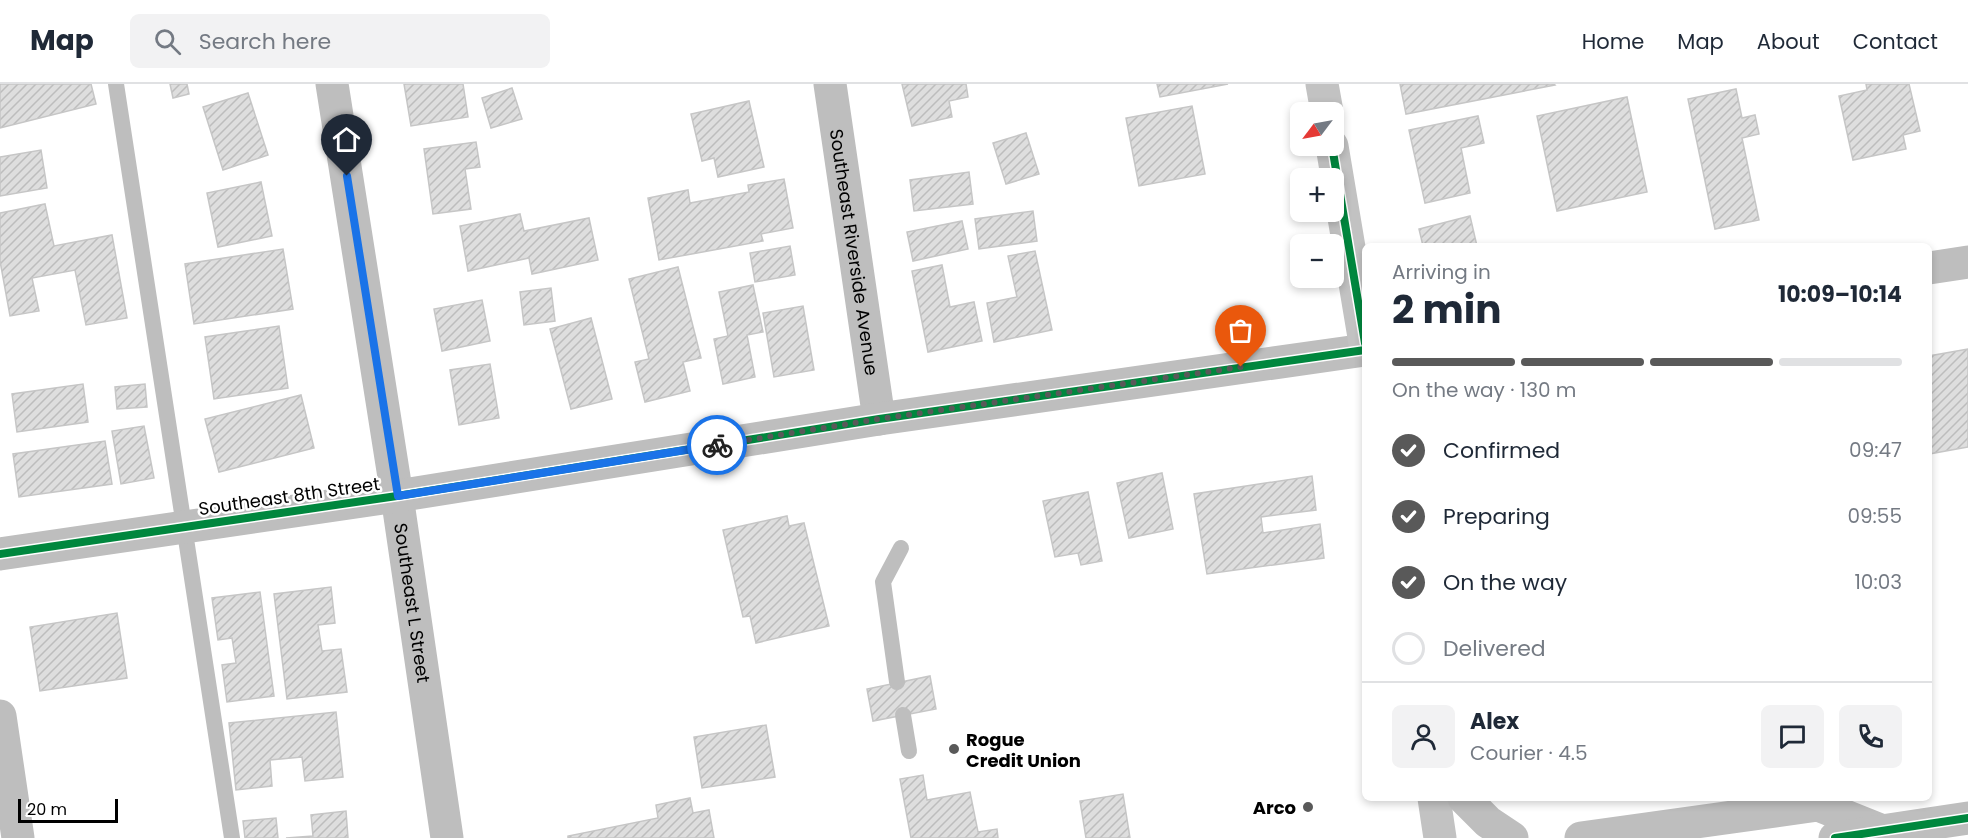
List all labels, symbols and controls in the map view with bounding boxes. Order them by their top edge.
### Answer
search box [130,14,550,68]
text: Map [30,21,94,60]
icon: search [151,25,184,58]
text: Search here [199,26,331,57]
text: Home [1582,27,1644,56]
text: Map [1677,27,1724,56]
text: About [1757,27,1820,56]
text: Contact [1853,27,1938,56]
north arrow [1290,102,1344,156]
map controls [1290,102,1344,288]
pin [321,114,372,176]
icon: home [330,123,363,156]
street label: Southeast Riverside Avenue [824,127,885,377]
button: + [1290,168,1344,222]
button: − [1290,234,1344,288]
text: Arriving in [1392,258,1491,286]
text: 10:09–10:14 [1778,279,1902,310]
text: 2 min [1392,282,1502,337]
pin [1215,305,1266,367]
icon: bag [1224,314,1257,347]
text: On the way · 130 m [1392,376,1576,404]
courier [687,415,747,475]
icon: bike [701,429,734,462]
icon: check [1392,434,1425,467]
text: Confirmed [1443,435,1560,466]
text: 09:47 [1849,436,1902,464]
street label: Southeast 8th Street [197,471,381,521]
icon: check [1392,500,1425,533]
text: Preparing [1443,501,1550,532]
text: 09:55 [1847,502,1902,530]
street label: Southeast L Street [389,521,437,684]
icon: check [1392,566,1425,599]
text: On the way [1443,567,1567,598]
text: 10:03 [1854,568,1902,596]
text: Delivered [1443,633,1546,664]
button: person [1392,705,1455,768]
button: chat [1761,705,1824,768]
button: phone [1839,705,1902,768]
text: Alex [1470,706,1519,737]
place label: Rogue Credit Union [966,727,1081,773]
text: Courier · 4.5 [1470,739,1588,767]
marker: Rogue Credit Union [947,742,961,756]
place label: Arco [1253,795,1296,820]
scale bar [18,796,118,824]
text: 20 m [27,798,67,821]
marker: Arco [1301,800,1315,814]

